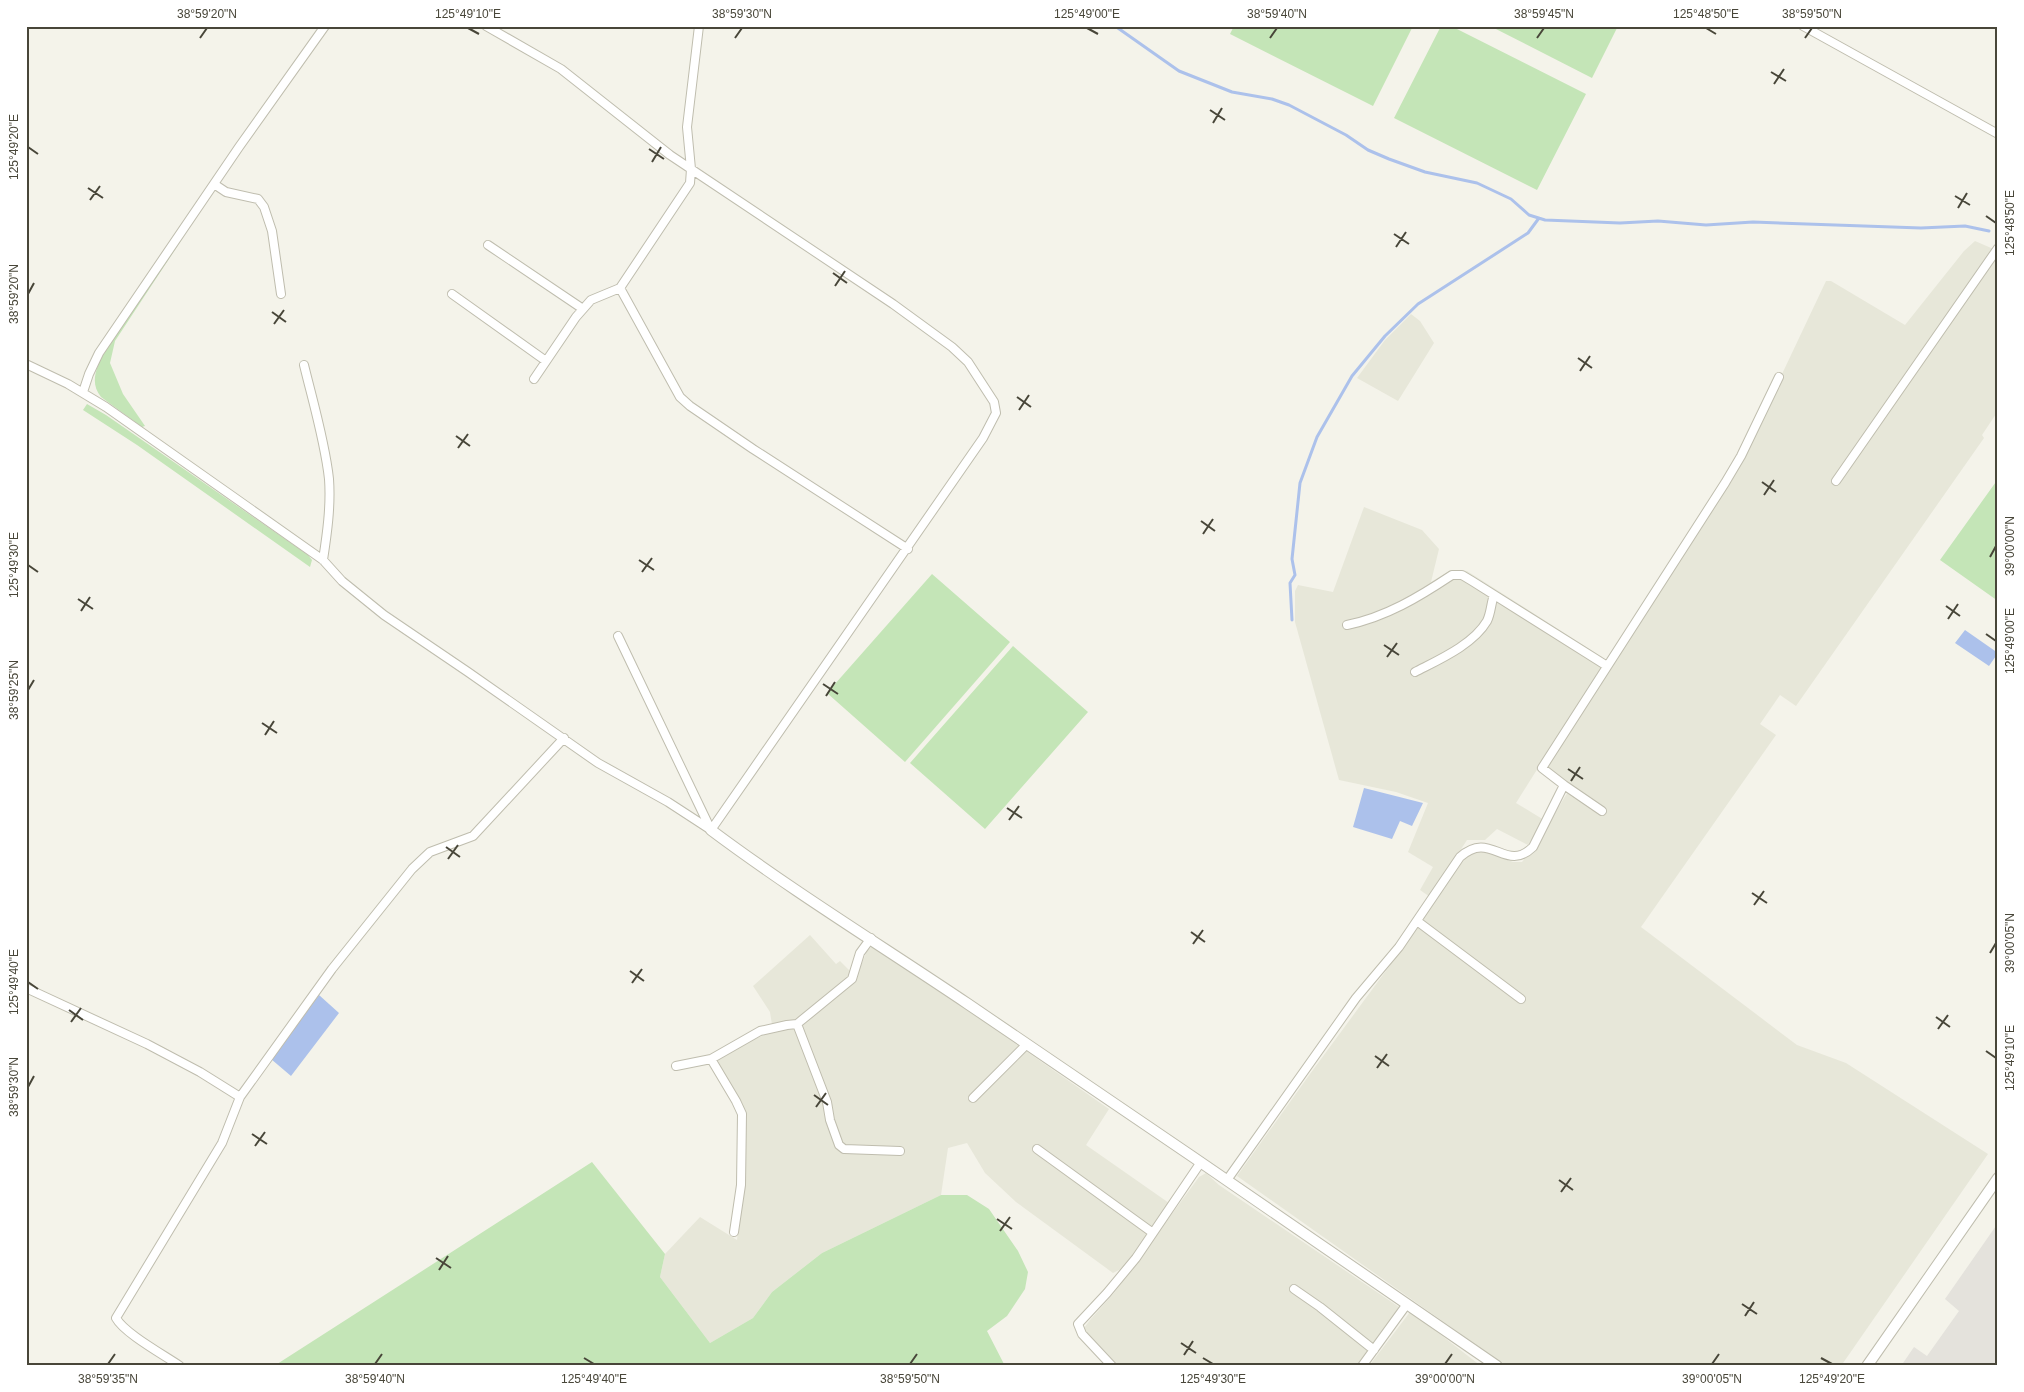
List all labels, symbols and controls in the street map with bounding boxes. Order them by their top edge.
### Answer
text: 38°59'20"N [177,7,237,21]
text: 125°49'10"E [435,7,501,21]
text: 38°59'30"N [712,7,772,21]
text: 125°49'00"E [1054,7,1120,21]
text: 38°59'40"N [1247,7,1307,21]
text: 38°59'45"N [1514,7,1574,21]
text: 125°48'50"E [1673,7,1739,21]
text: 38°59'50"N [1782,7,1842,21]
text: 125°49'20"E [7,114,21,180]
text: 125°48'50"E [2003,190,2017,256]
text: 38°59'20"N [7,264,21,324]
text: 39°00'00"N [2003,516,2017,576]
text: 125°49'30"E [7,532,21,598]
text: 125°49'00"E [2003,608,2017,674]
text: 38°59'25"N [7,660,21,720]
text: 39°00'05"N [2003,913,2017,973]
text: 125°49'40"E [7,949,21,1015]
text: 125°49'10"E [2003,1025,2017,1091]
text: 38°59'30"N [7,1057,21,1117]
text: 38°59'35"N [78,1372,138,1386]
text: 38°59'40"N [345,1372,405,1386]
text: 125°49'40"E [561,1372,627,1386]
text: 38°59'50"N [880,1372,940,1386]
text: 125°49'30"E [1180,1372,1246,1386]
text: 39°00'00"N [1415,1372,1475,1386]
text: 39°00'05"N [1682,1372,1742,1386]
text: 125°49'20"E [1799,1372,1865,1386]

